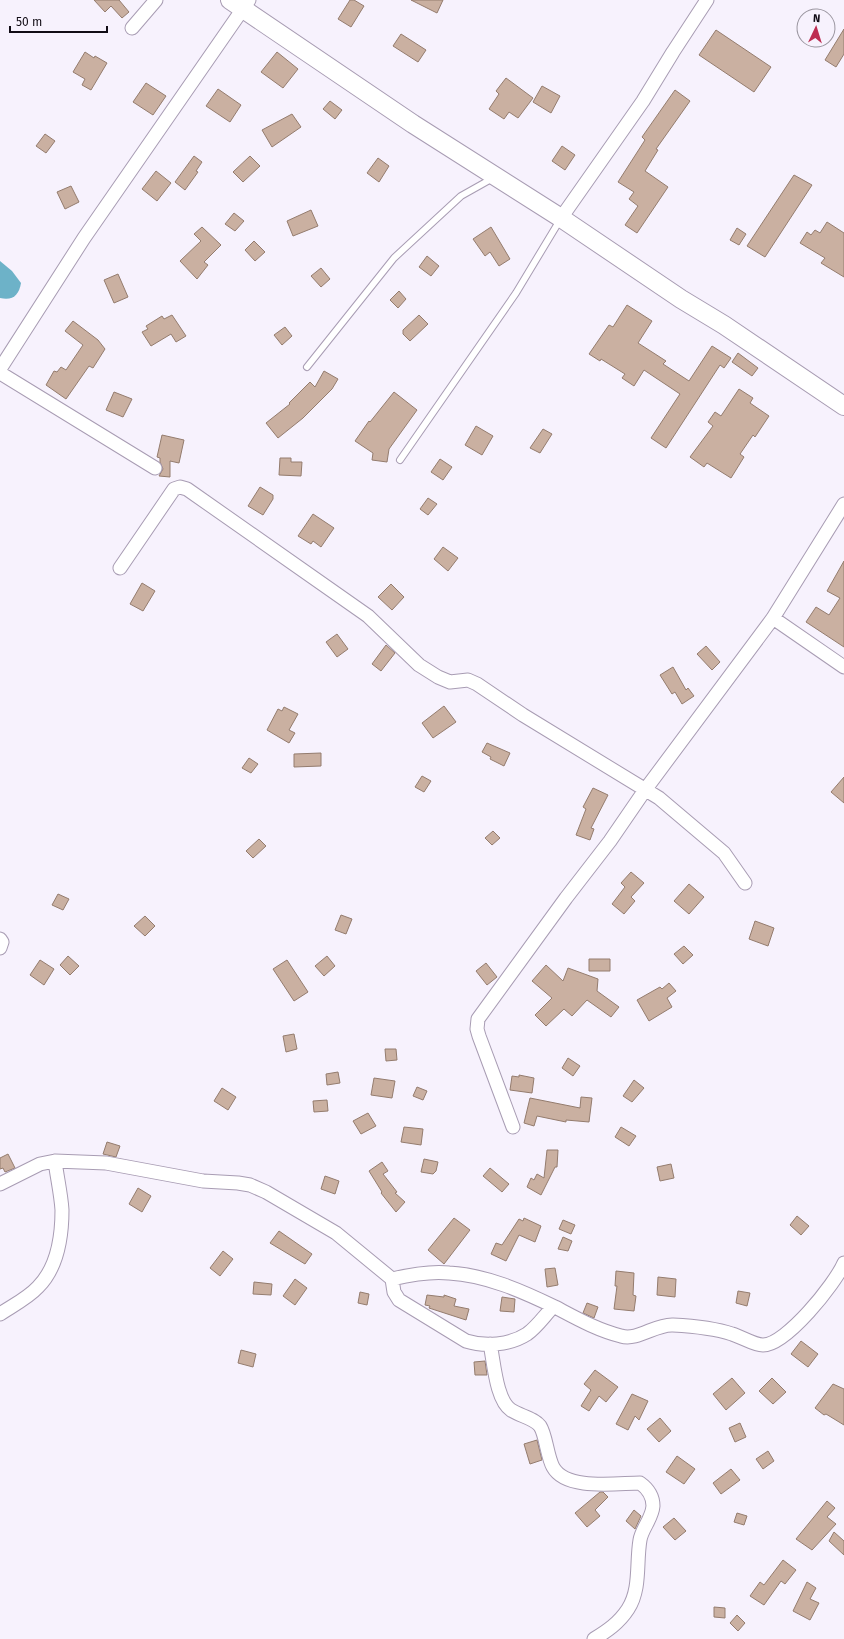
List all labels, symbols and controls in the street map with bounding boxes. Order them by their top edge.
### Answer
scale bar [10,8,107,34]
north arrow [796,8,836,48]
text: N [813,12,821,25]
text: 50 m [16,15,42,29]

